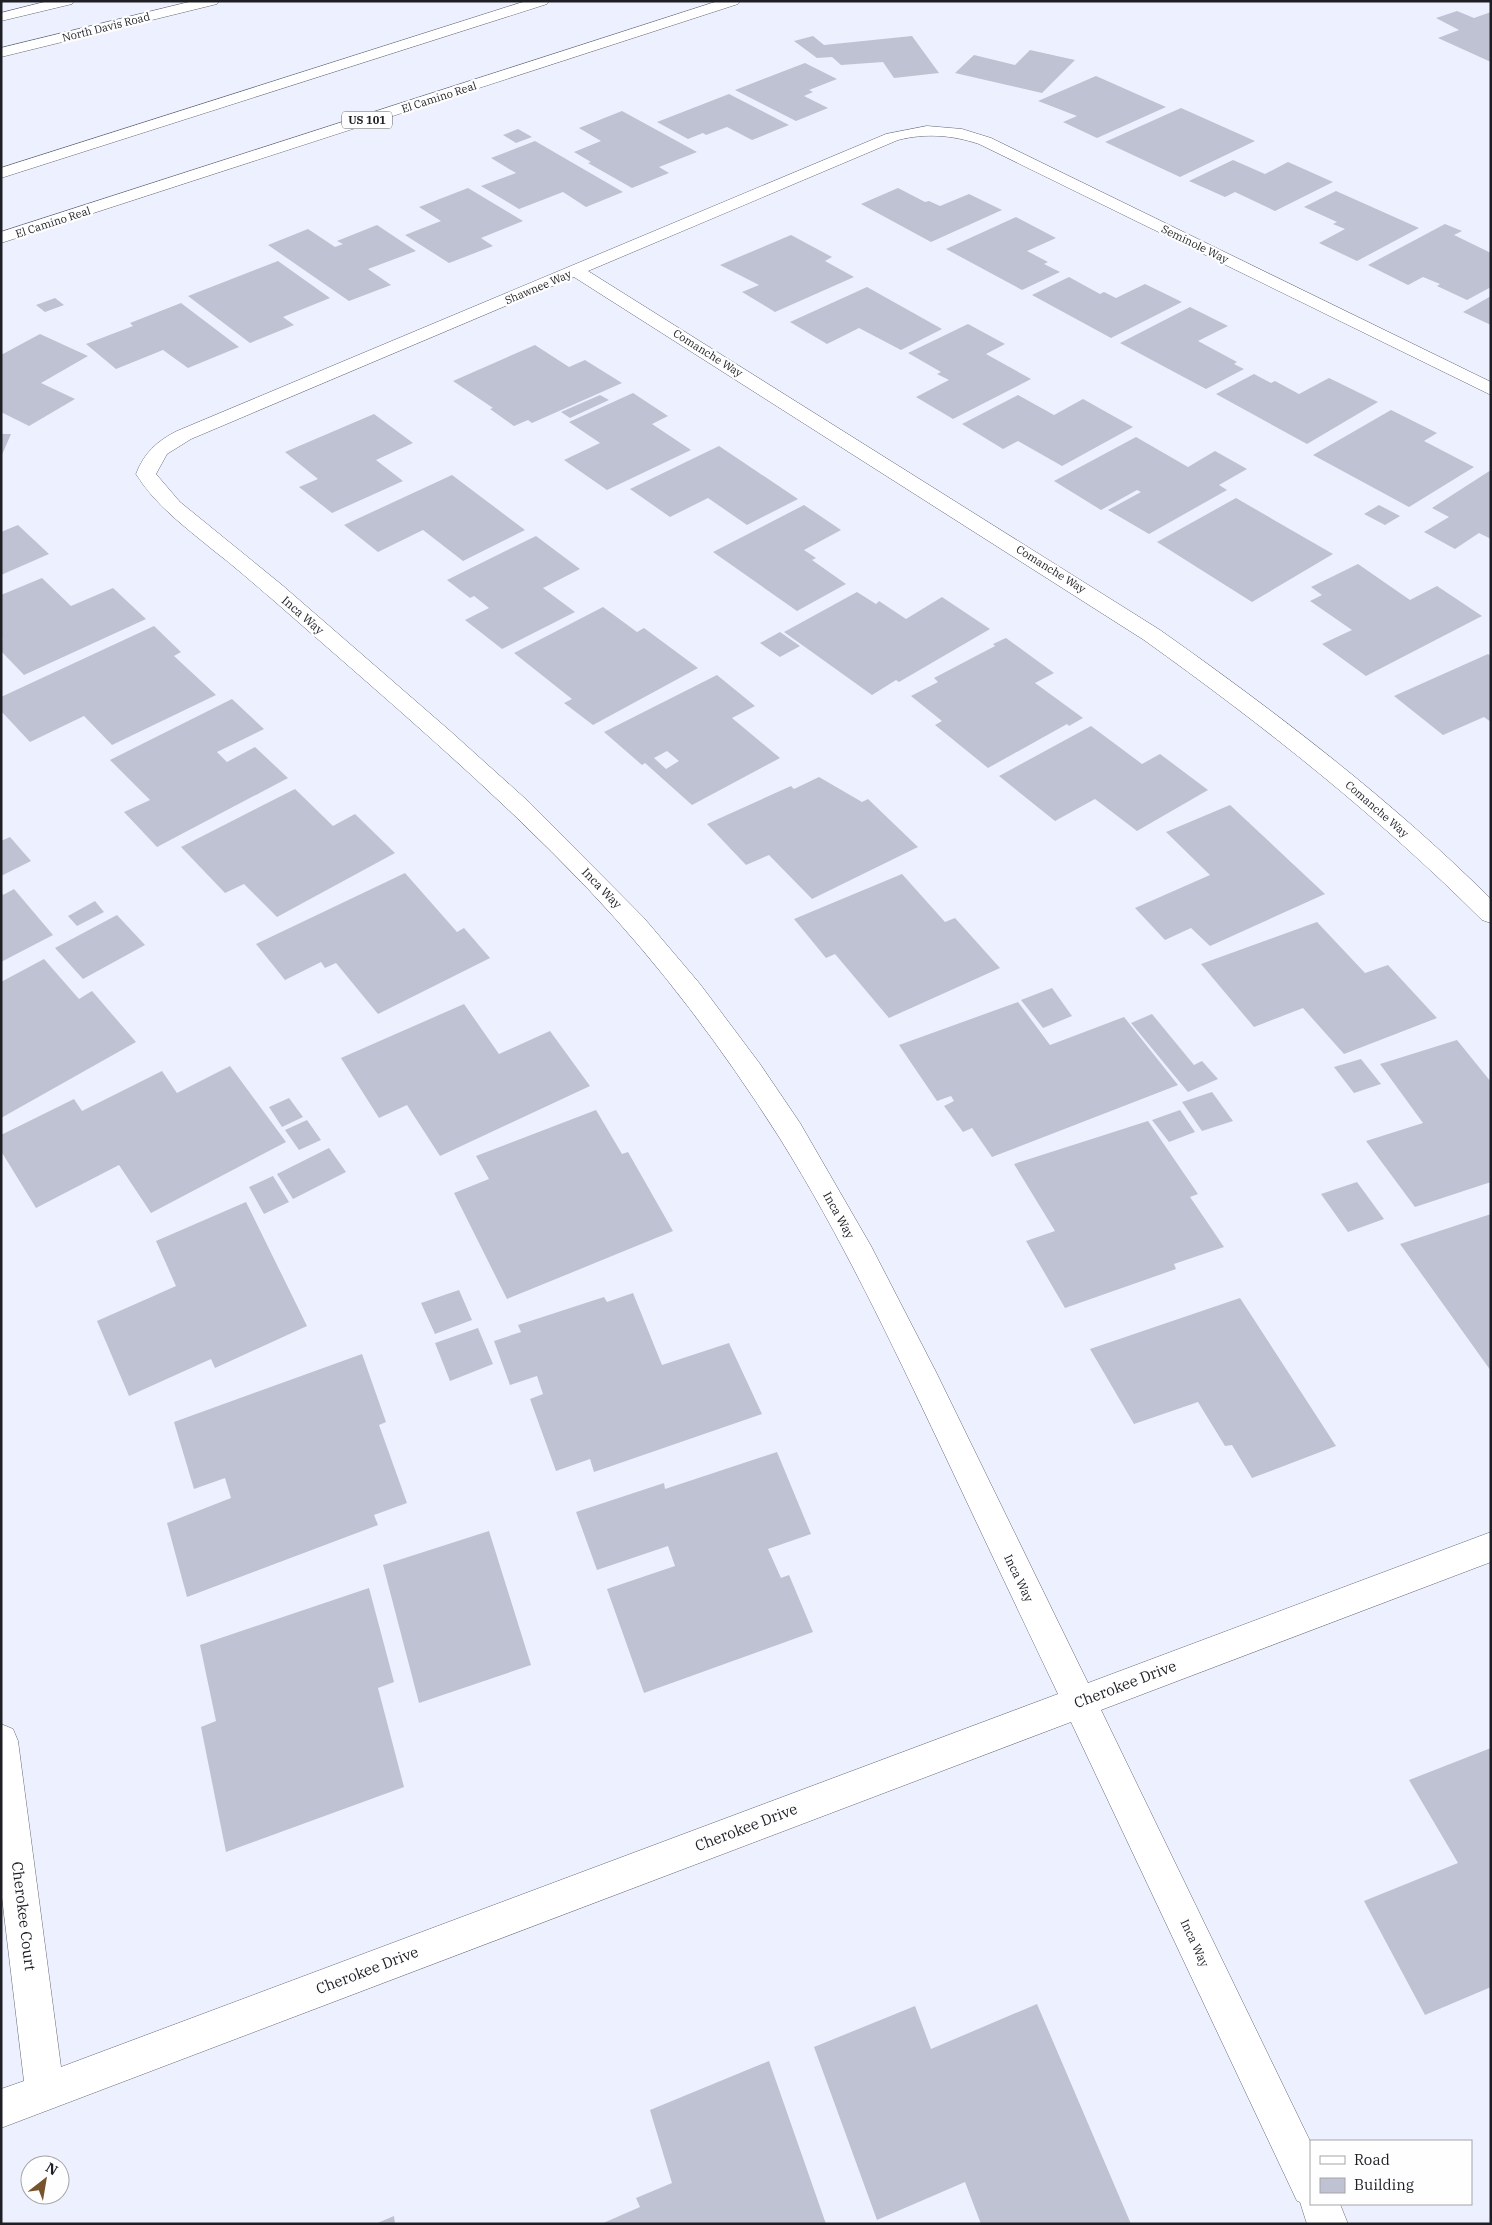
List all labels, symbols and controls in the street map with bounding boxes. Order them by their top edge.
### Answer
street label: North Davis Road [61,9,152,45]
street label: El Camino Real [400,78,478,116]
road number: US 101 [342,112,392,128]
street label: El Camino Real [14,203,92,241]
street label: Seminole Way [1159,222,1231,266]
street label: Shawnee Way [503,267,573,307]
street label: Comanche Way [671,326,746,380]
street label: Comanche Way [1014,542,1089,596]
street label: Inca Way [279,593,328,638]
street label: Comanche Way [1342,778,1412,840]
street label: Inca Way [579,864,626,912]
street label: Inca Way [820,1189,858,1241]
street label: Inca Way [1001,1552,1037,1605]
street label: Cherokee Drive [1071,1656,1179,1712]
street label: Cherokee Drive [692,1799,800,1855]
street label: Cherokee Court [8,1860,40,1972]
street label: Inca Way [1177,1917,1213,1970]
street label: Cherokee Drive [313,1942,421,1998]
legend [1310,2140,1472,2205]
text: Road [1354,2150,1390,2169]
north arrow [20,2155,70,2205]
text: N [42,2158,61,2179]
text: Building [1354,2175,1414,2194]

